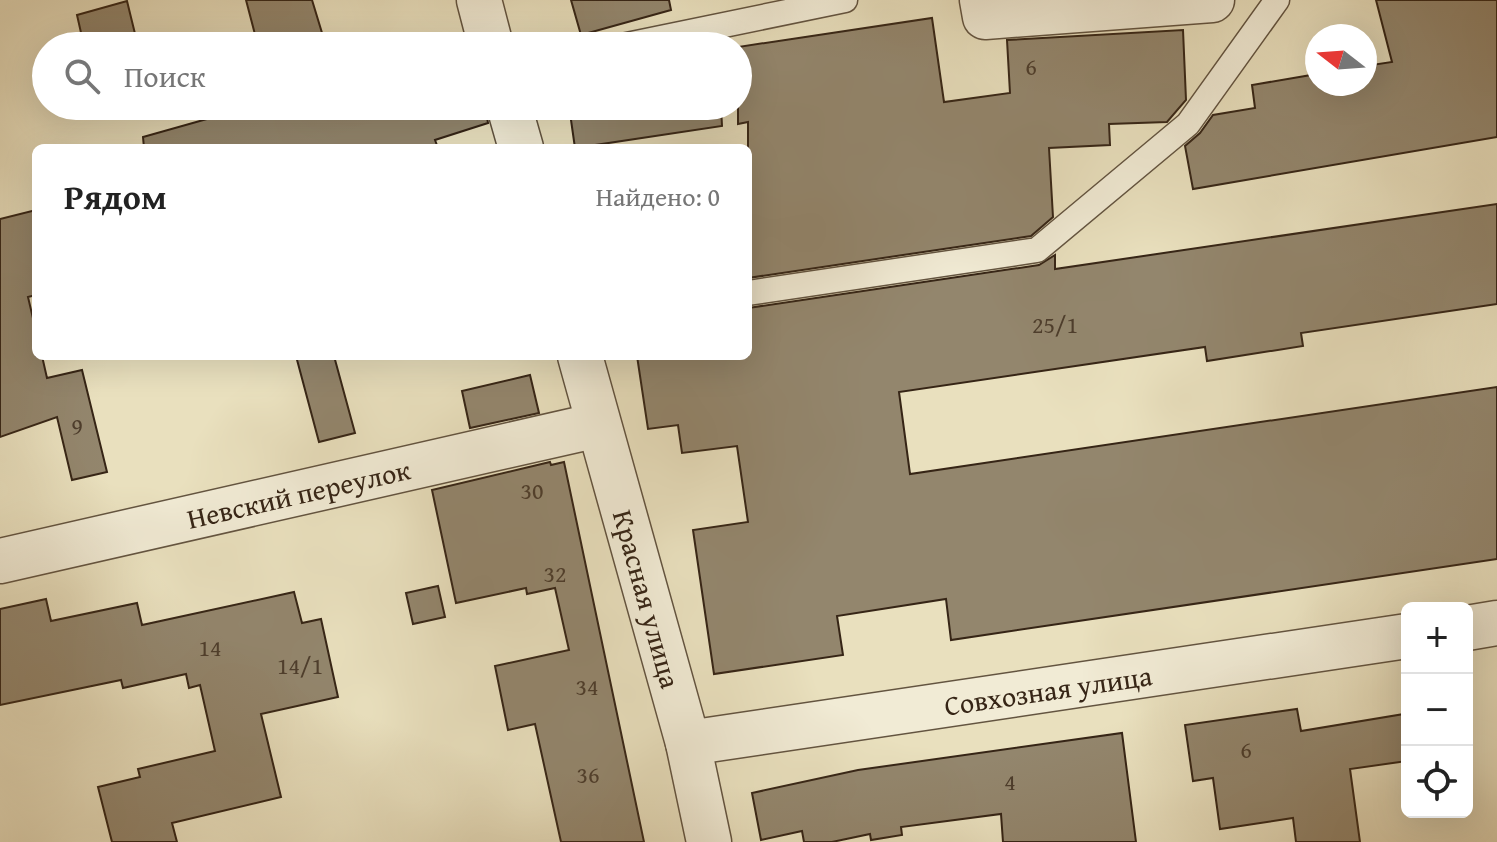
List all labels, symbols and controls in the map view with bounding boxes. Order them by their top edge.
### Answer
north arrow [1305,24,1377,96]
search box [32,32,752,120]
house number: 6 [1025,49,1037,84]
icon: search [60,54,104,98]
text: Поиск [124,54,206,98]
text: Рядом [64,172,167,221]
text: Найдено: 0 [596,177,720,216]
house number: 25/1 [1032,307,1078,342]
house number: 9 [71,408,83,443]
street label: Невский переулок [183,448,414,538]
house number: 30 [520,473,544,508]
street label: Красная улица [603,505,692,693]
house number: 32 [543,556,567,591]
map controls [1401,602,1473,818]
button: + [1401,602,1473,674]
house number: 14 [198,630,222,665]
house number: 14/1 [277,648,323,683]
street label: Совхозная улица [941,654,1155,725]
house number: 34 [575,669,599,704]
button: − [1401,674,1473,746]
house number: 6 [1240,732,1252,767]
button: locate [1401,746,1473,818]
house number: 36 [576,757,600,792]
house number: 4 [1004,764,1016,799]

